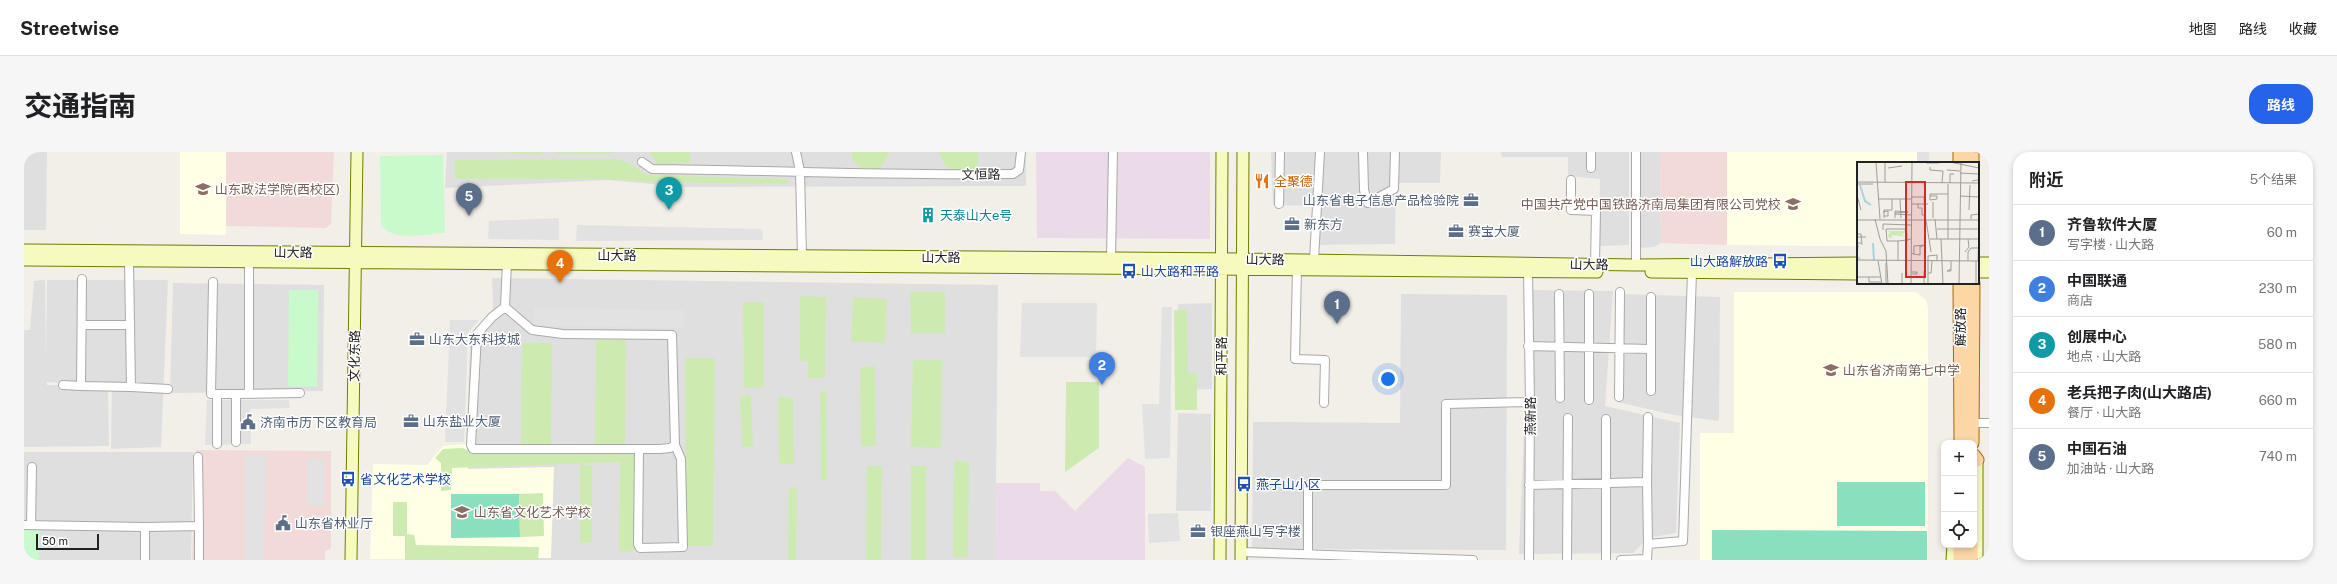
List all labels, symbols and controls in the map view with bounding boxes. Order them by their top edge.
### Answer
text: Streetwise [20,17,119,39]
text: 地图 [2189,21,2217,37]
text: 路线 [2239,21,2267,37]
text: 收藏 [2289,21,2317,37]
button: 路线 [2249,84,2313,124]
text: 交通指南 [24,89,136,122]
inset map [1857,162,1979,284]
street label: 文恒路 [961,167,1001,182]
text: 附近 [2029,170,2063,190]
restaurant icon: 全聚德 [1253,172,1271,190]
text: 5个结果 [2250,172,2297,187]
place label: 全聚德 [1274,174,1313,189]
pin: 3 [656,177,682,210]
school or university icon: 山东政法学院(西校区) [194,180,212,198]
place label: 山东政法学院(西校区) [215,182,340,197]
pin: 5 [456,183,482,216]
office icon: 山东省电子信息产品检验院 [1462,191,1480,209]
place label: 山东省电子信息产品检验院 [1303,193,1459,208]
school or university icon: 中国共产党中国铁路济南局集团有限公司党校 [1784,195,1802,213]
place label: 中国共产党中国铁路济南局集团有限公司党校 [1521,197,1781,212]
building icon: 天泰山大e号 [919,206,937,224]
place label: 天泰山大e号 [940,208,1012,223]
office icon: 新东方 [1283,215,1301,233]
text: 齐鲁软件大厦 [2067,216,2157,233]
place label: 新东方 [1304,217,1343,232]
office icon: 赛宝大厦 [1447,222,1465,240]
place label: 赛宝大厦 [1468,224,1520,239]
text: 1 [2039,225,2045,240]
text: 60 m [2267,225,2297,240]
text: 写字楼 · 山大路 [2067,237,2154,252]
street label: 山大路 [273,245,313,260]
street label: 山大路 [597,248,637,263]
pin: 4 [547,250,573,283]
street label: 山大路 [921,250,961,265]
street label: 山大路 [1245,252,1285,267]
bus stop icon: 山大路解放路 [1771,252,1789,270]
place label: 山大路解放路 [1690,254,1768,269]
street label: 山大路 [1569,257,1609,272]
bus stop icon: 山大路和平路 [1120,262,1138,280]
place label: 山大路和平路 [1141,264,1219,279]
text: 中国联通 [2067,272,2127,289]
text: 2 [2038,281,2046,296]
text: 230 m [2259,281,2297,296]
pin: 1 [1324,291,1350,324]
text: 商店 [2067,293,2093,308]
street label: 解放路 [1953,307,1968,347]
text: 创展中心 [2067,328,2127,345]
street label: 文化东路 [347,330,362,382]
office icon: 山东大东科技城 [408,330,426,348]
place label: 山东大东科技城 [429,332,520,347]
street label: 和平路 [1214,336,1229,376]
text: 3 [2038,337,2046,352]
text: 580 m [2258,337,2297,352]
text: 地点 · 山大路 [2067,349,2141,364]
pin: 2 [1089,352,1115,385]
school or university icon: 山东省济南第七中学 [1822,361,1840,379]
place label: 山东省济南第七中学 [1843,363,1960,378]
your location [1378,369,1398,389]
text: 老兵把子肉(山大路店) [2067,384,2212,401]
text: 4 [2038,393,2046,408]
text: 660 m [2259,393,2297,408]
street label: 燕新路 [1523,396,1538,436]
text: 餐厅 · 山大路 [2067,405,2141,420]
office icon: 山东盐业大厦 [402,412,420,430]
public building icon: 济南市历下区教育局 [239,413,257,431]
place label: 山东盐业大厦 [423,414,501,429]
place label: 济南市历下区教育局 [260,415,377,430]
map controls [1941,440,1977,548]
button: + [1941,440,1977,476]
text: 中国石油 [2067,440,2127,457]
text: 5 [2038,449,2046,464]
text: 740 m [2259,449,2297,464]
text: 加油站 · 山大路 [2067,461,2154,476]
bus stop icon: 省文化艺术学校 [339,470,357,488]
place label: 省文化艺术学校 [360,472,451,487]
bus stop icon: 燕子山小区 [1235,475,1253,493]
button: − [1941,476,1977,512]
place label: 燕子山小区 [1256,477,1321,492]
school or university icon: 山东省文化艺术学校 [453,503,471,521]
place label: 山东省文化艺术学校 [474,505,591,520]
button: locate [1941,512,1977,548]
public building icon: 山东省林业厅 [274,514,292,532]
place label: 山东省林业厅 [295,516,373,531]
office icon: 银座燕山写字楼 [1189,522,1207,540]
place label: 银座燕山写字楼 [1210,524,1301,539]
scale bar [36,532,99,551]
text: 50 m [42,535,68,547]

